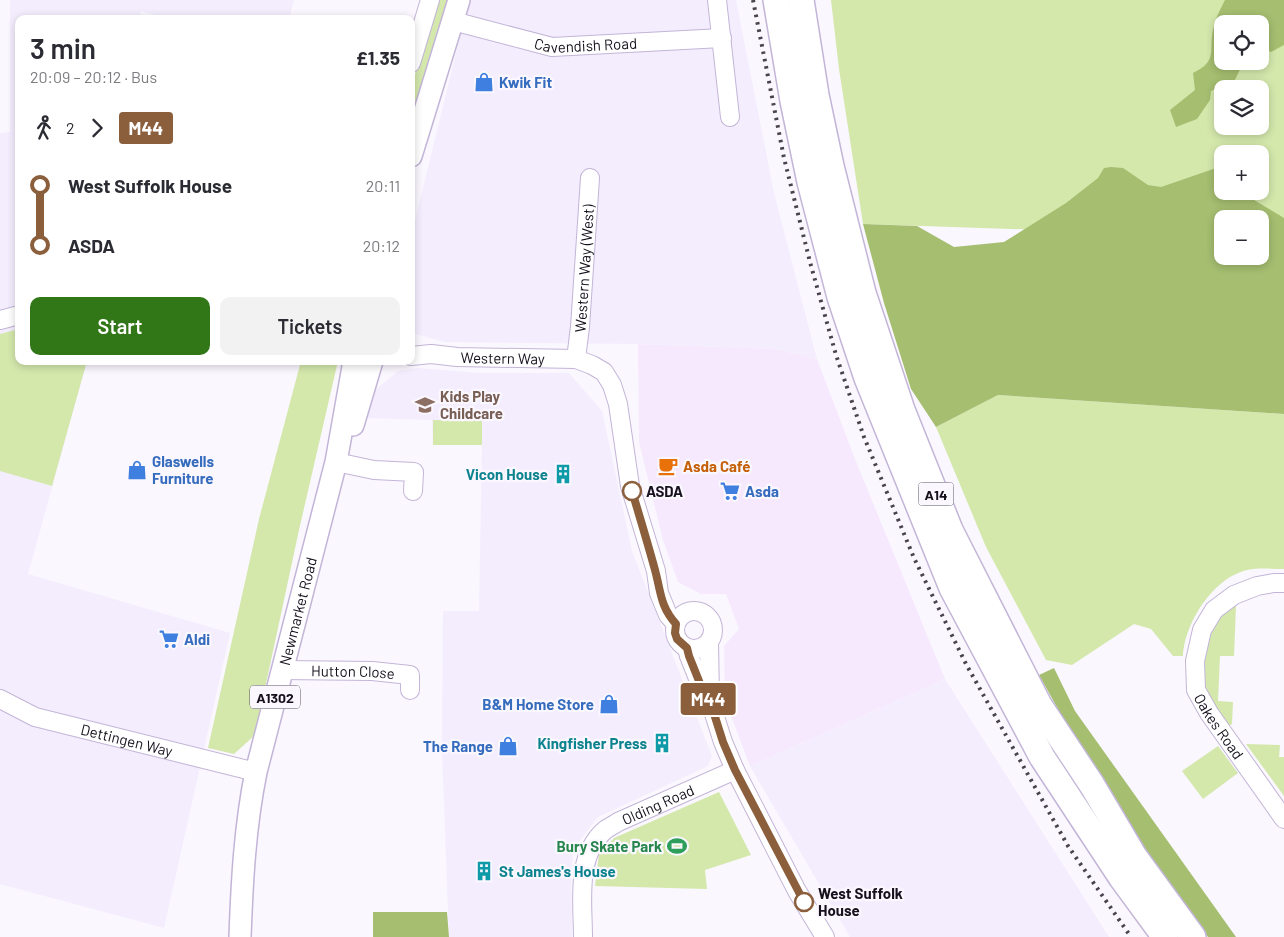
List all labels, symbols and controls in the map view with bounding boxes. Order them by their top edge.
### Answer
map controls [1214,15,1269,265]
button: locate [1214,15,1269,70]
text: 3 min [30,31,96,65]
street label: Cavendish Road [532,34,638,56]
text: £1.35 [356,46,400,69]
text: 20:09 – 20:12 · Bus [30,67,157,86]
shop icon: Kwik Fit [473,71,495,93]
place label: Kwik Fit [499,73,552,91]
button: layers [1214,80,1269,135]
icon: walk [30,114,58,142]
icon: forward [83,114,111,142]
text: M44 [129,117,163,139]
text: 2 [66,118,75,137]
button: + [1214,145,1269,200]
text: West Suffolk House [68,174,232,197]
text: 20:11 [366,176,400,195]
street label: Western Way (West) [571,204,597,333]
button: − [1214,210,1269,265]
text: ASDA [68,234,115,257]
text: 20:12 [363,236,400,255]
button: Start [30,297,210,355]
button: Tickets [220,297,400,355]
street label: Western Way [460,348,545,367]
place label: Kids Play Childcare [440,387,503,422]
school or university icon: Kids Play Childcare [414,394,436,416]
place label: Glaswells Furniture [152,452,215,487]
cafe icon: Asda Café [657,455,679,477]
place label: Asda Café [683,457,750,475]
shop icon: Glaswells Furniture [126,459,148,481]
building icon: Vicon House [552,463,574,485]
place label: Vicon House [466,465,548,483]
supermarket icon: Asda [719,480,741,502]
marker: ASDA [622,481,642,501]
place label: ASDA [646,482,683,500]
place label: Asda [745,482,779,500]
road number: A14 [918,482,954,506]
street label: Newmarket Road [275,555,320,667]
supermarket icon: Aldi [158,628,180,650]
place label: Aldi [184,630,210,648]
street label: Hutton Close [311,661,396,682]
line badge: M44 [679,683,737,715]
road number: A1302 [250,686,300,709]
text: M44 [691,688,725,710]
street label: Oakes Road [1191,690,1248,762]
shop icon: B&M Home Store [598,693,620,715]
place label: B&M Home Store [482,695,594,713]
street label: Dettingen Way [79,720,175,760]
building icon: Kingfisher Press [651,732,673,754]
place label: Kingfisher Press [537,734,647,752]
shop icon: The Range [497,735,519,757]
place label: The Range [423,737,493,755]
street label: Olding Road [619,780,697,828]
sports icon: Bury Skate Park [666,835,688,857]
place label: Bury Skate Park [557,837,662,855]
building icon: St James's House [473,860,495,882]
place label: St James's House [499,862,616,880]
place label: West Suffolk House [818,884,903,919]
marker: West Suffolk House [794,892,814,912]

